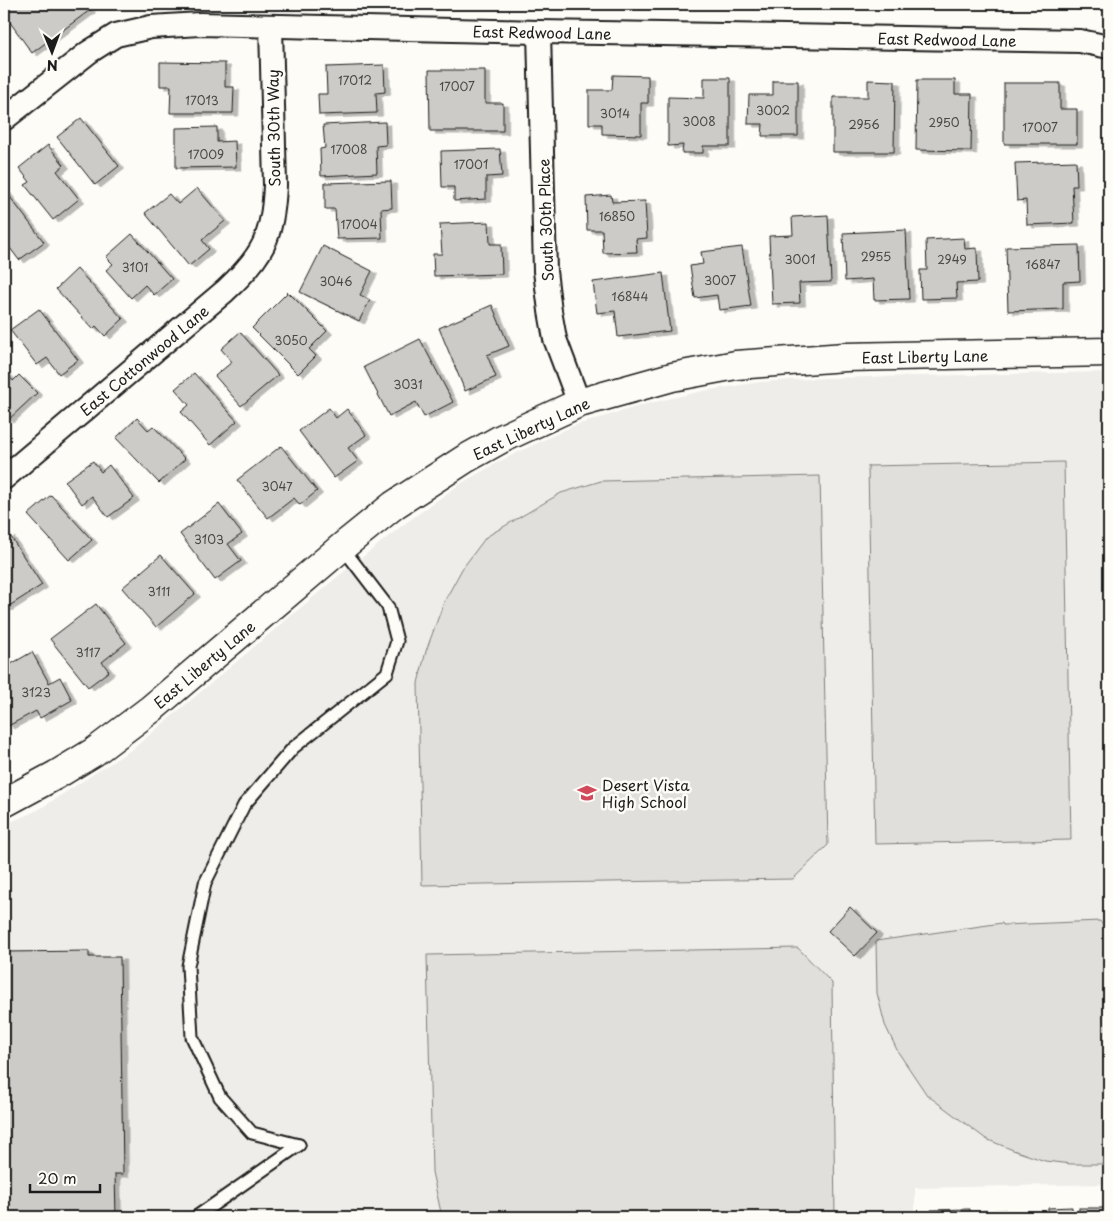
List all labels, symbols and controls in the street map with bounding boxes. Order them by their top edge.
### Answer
street label: East Redwood Lane [472,19,612,45]
street label: East Redwood Lane [877,26,1017,52]
north arrow [28,28,78,78]
text: N [47,55,58,76]
street label: South 30th Way [260,69,286,187]
house number: 17012 [338,71,372,89]
house number: 17007 [439,77,475,95]
house number: 17013 [185,91,219,109]
house number: 3002 [756,101,790,119]
house number: 3014 [600,104,630,122]
house number: 3008 [682,112,716,130]
house number: 2950 [929,113,960,131]
house number: 2956 [848,115,880,133]
house number: 17007 [1022,118,1058,136]
house number: 17008 [331,140,367,158]
house number: 17009 [188,145,224,163]
house number: 17001 [454,155,488,173]
street label: South 30th Place [531,158,559,282]
house number: 16850 [599,207,635,225]
house number: 17004 [340,215,378,233]
house number: 2955 [861,247,891,265]
house number: 3001 [784,250,816,268]
house number: 2949 [937,250,967,268]
house number: 16847 [1025,255,1061,273]
house number: 3101 [122,258,148,276]
house number: 3007 [704,271,736,289]
house number: 3046 [320,272,352,290]
house number: 16844 [612,287,648,305]
street label: East Cottonwood Lane [74,299,214,421]
house number: 3050 [274,331,308,349]
street label: East Liberty Lane [862,343,988,369]
house number: 3031 [393,375,423,393]
street label: East Liberty Lane [469,391,593,465]
house number: 3047 [261,477,293,495]
house number: 3103 [194,530,224,548]
house number: 3111 [148,582,170,600]
street label: East Liberty Lane [148,614,260,714]
house number: 3117 [75,643,101,661]
house number: 3123 [21,683,51,701]
place label: Desert Vista High School [602,773,690,813]
school or university icon: Desert Vista High School [576,782,598,804]
scale bar [30,1161,100,1193]
text: 20 m [38,1166,77,1189]

